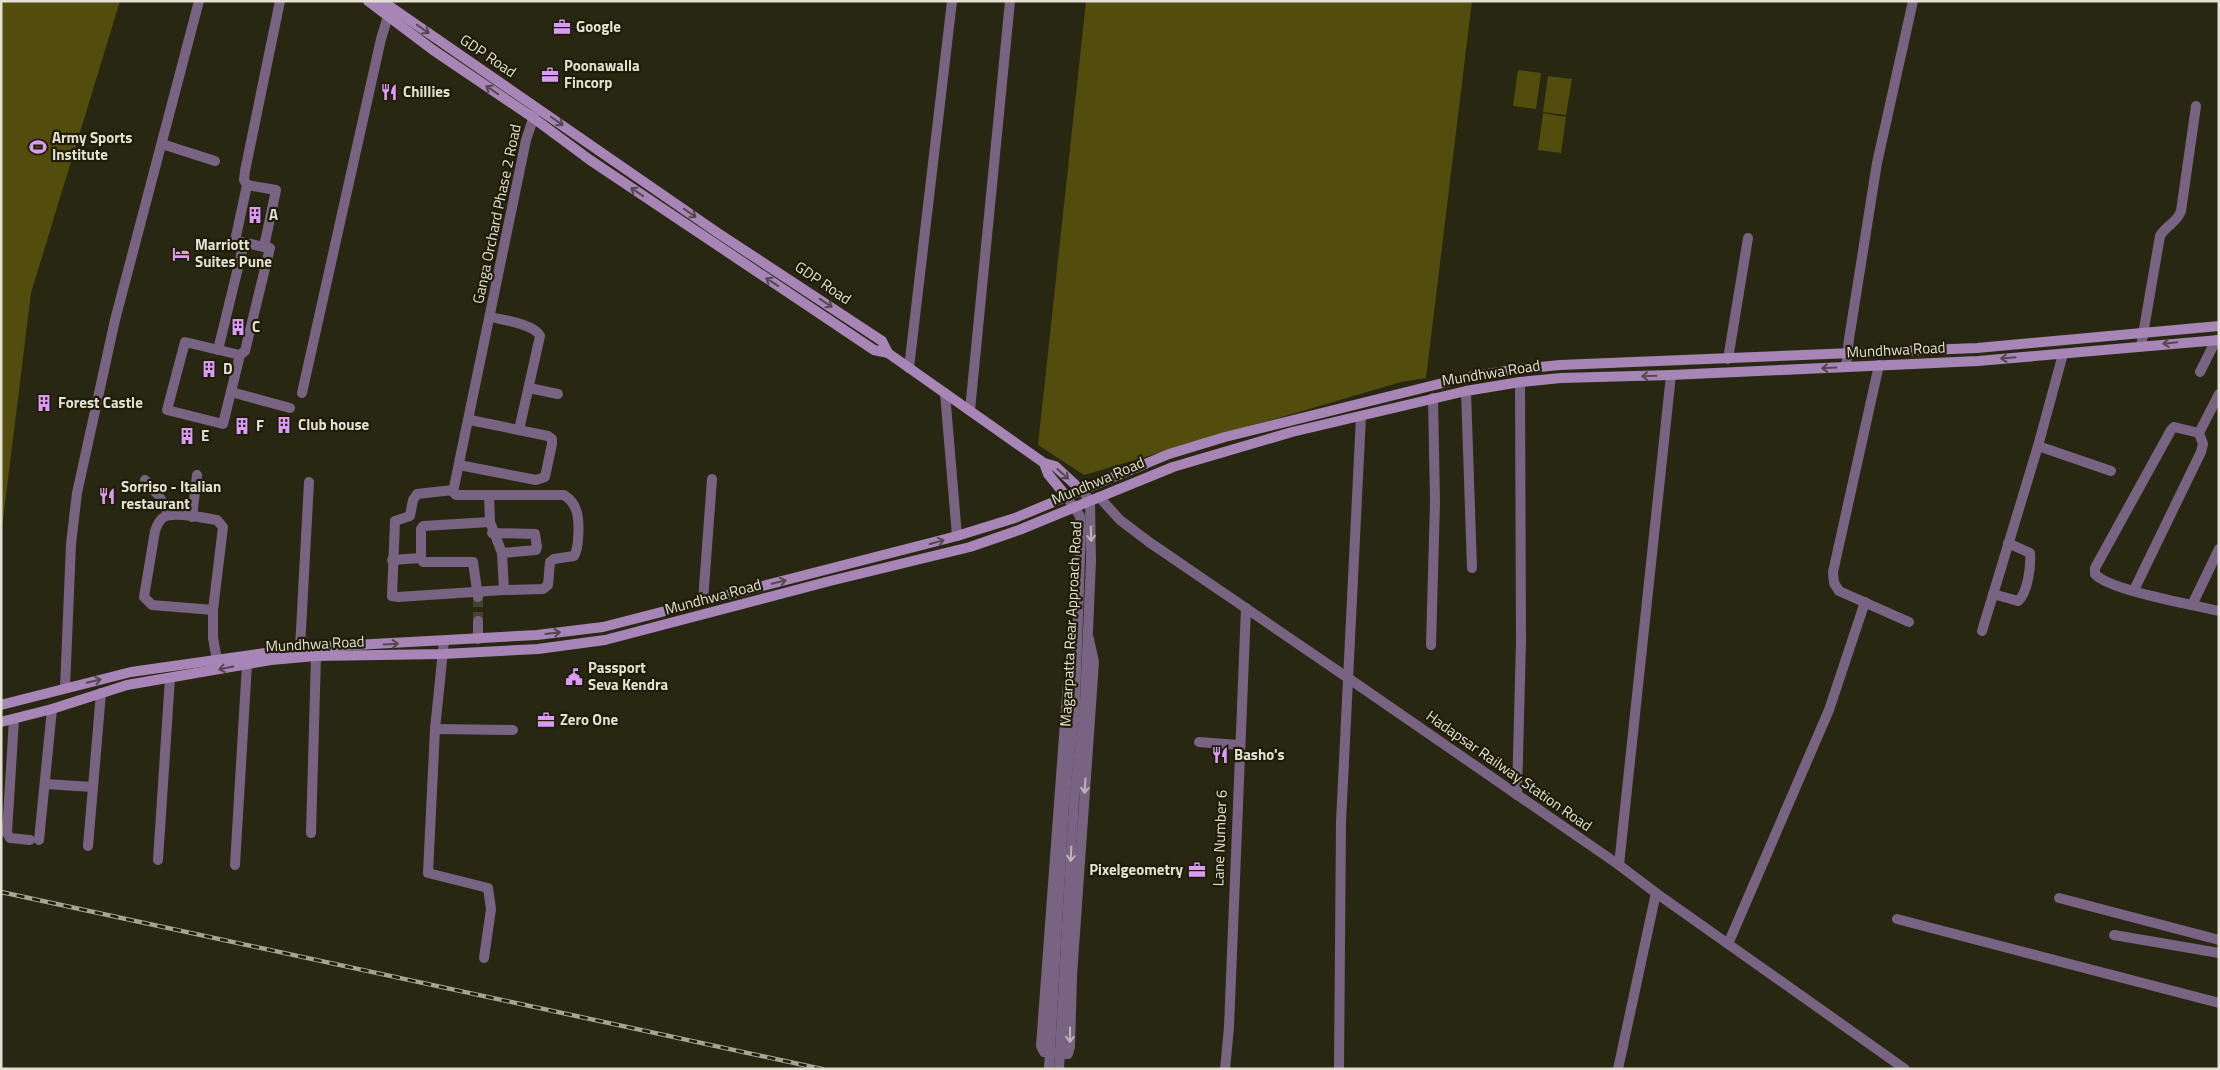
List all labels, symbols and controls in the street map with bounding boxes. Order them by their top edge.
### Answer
place label: Google [576,15,621,38]
office icon: Google [552,17,572,37]
one-way arrow [415,24,429,34]
street label: GDP Road [455,28,521,83]
place label: Poonawalla Fincorp [564,54,640,94]
office icon: Poonawalla Fincorp [540,65,560,85]
place label: Chillies [403,80,450,103]
restaurant icon: Chillies [379,82,399,102]
one-way arrow [485,85,499,95]
one-way arrow [550,116,564,126]
street label: Ganga Orchard Phase 2 Road [466,122,527,306]
place label: Army Sports Institute [52,126,132,166]
sports icon: Army Sports Institute [28,137,48,157]
one-way arrow [630,187,644,197]
place label: A [269,203,278,226]
building icon: A [245,205,265,225]
one-way arrow [683,208,697,218]
place label: Marriott Suites Pune [195,233,272,273]
hotel icon: Marriott Suites Pune [171,244,191,264]
street label: GDP Road [790,255,856,310]
one-way arrow [765,277,779,288]
one-way arrow [818,298,832,308]
place label: C [252,315,260,338]
building icon: C [228,317,248,337]
street label: Mundhwa Road [1846,335,1946,364]
one-way arrow [2162,339,2178,348]
street label: Mundhwa Road [1440,353,1542,392]
one-way arrow [2001,354,2017,363]
place label: D [223,357,233,380]
building icon: D [199,359,219,379]
one-way arrow [1821,363,1837,372]
one-way arrow [1641,371,1658,381]
place label: Forest Castle [58,391,143,414]
building icon: Forest Castle [34,393,54,413]
place label: Club house [298,413,370,436]
place label: F [256,414,264,437]
building icon: Club house [274,415,294,435]
building icon: F [232,416,252,436]
place label: E [201,424,209,447]
building icon: E [177,426,197,446]
street label: Mundhwa Road [1048,451,1148,511]
one-way arrow [1057,468,1070,480]
place label: Sorriso - Italian restaurant [121,475,221,515]
restaurant icon: Sorriso - Italian restaurant [97,486,117,506]
street label: Magarpatta Rear Approach Road [1054,521,1087,727]
one-way arrow [1086,526,1096,542]
one-way arrow [928,536,944,546]
street label: Mundhwa Road [662,573,764,620]
one-way arrow [771,577,787,586]
one-way arrow [544,628,560,638]
street label: Mundhwa Road [265,629,365,658]
one-way arrow [382,639,398,648]
place label: Passport Seva Kendra [588,656,668,696]
one-way arrow [218,664,234,673]
public building icon: Passport Seva Kendra [564,667,584,687]
one-way arrow [86,676,102,685]
street label: Hadapsar Railway Station Road [1422,704,1597,837]
place label: Zero One [560,708,618,731]
office icon: Zero One [536,710,556,730]
place label: Basho's [1234,743,1285,766]
restaurant icon: Basho's [1210,745,1230,765]
one-way arrow [1080,778,1089,794]
street label: Lane Number 6 [1206,789,1233,887]
one-way arrow [1066,846,1075,862]
place label: Pixelgeometry [1089,858,1183,881]
office icon: Pixelgeometry [1187,860,1207,880]
one-way arrow [1065,1027,1075,1043]

